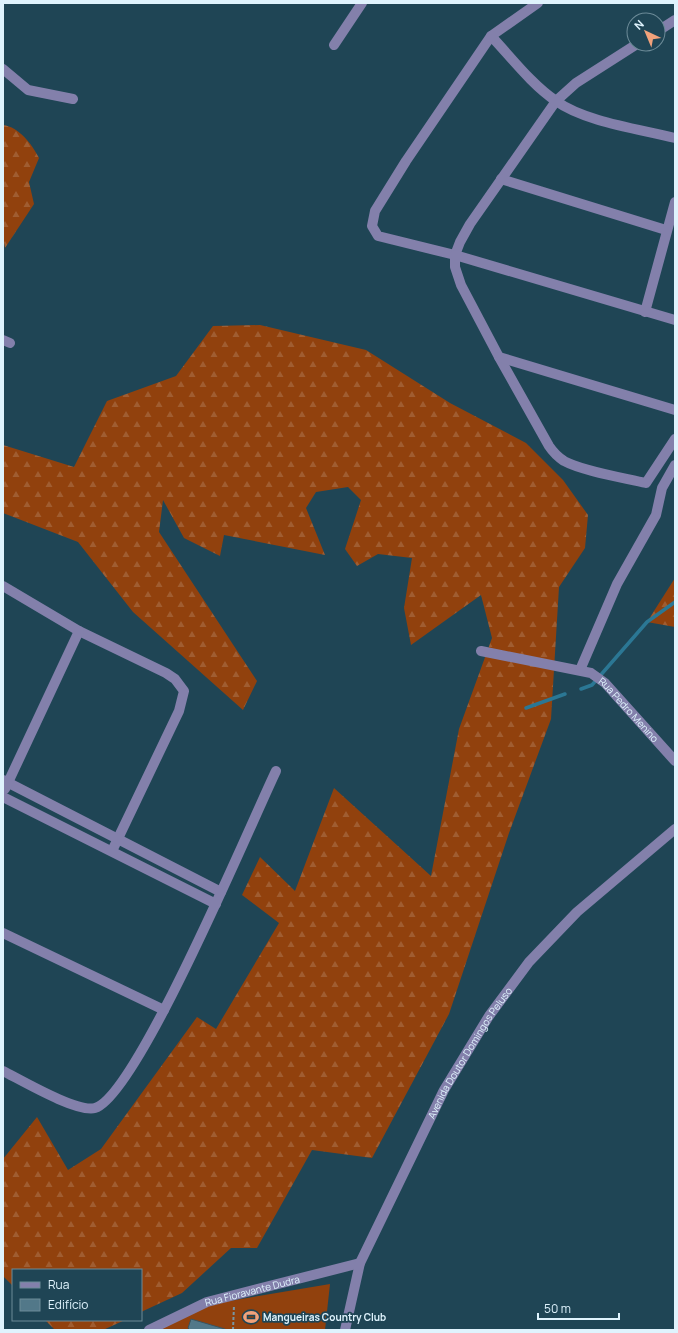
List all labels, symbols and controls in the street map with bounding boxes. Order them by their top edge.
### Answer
north arrow [626,12,666,52]
text: N [631,16,647,33]
street label: Rua Pedro Menino [596,674,662,745]
street label: Avenida Doutor Domingos Peluso [424,984,515,1121]
legend [12,1269,142,1321]
street label: Rua Fioravante Dudra [203,1272,301,1309]
text: Rua [48,1276,69,1293]
scale bar [538,1295,619,1321]
text: Edifício [48,1296,88,1313]
text: 50 m [544,1300,571,1317]
sports icon: Mangueiras Country Club [242,1308,260,1326]
place label: Mangueiras Country Club [263,1310,386,1324]

